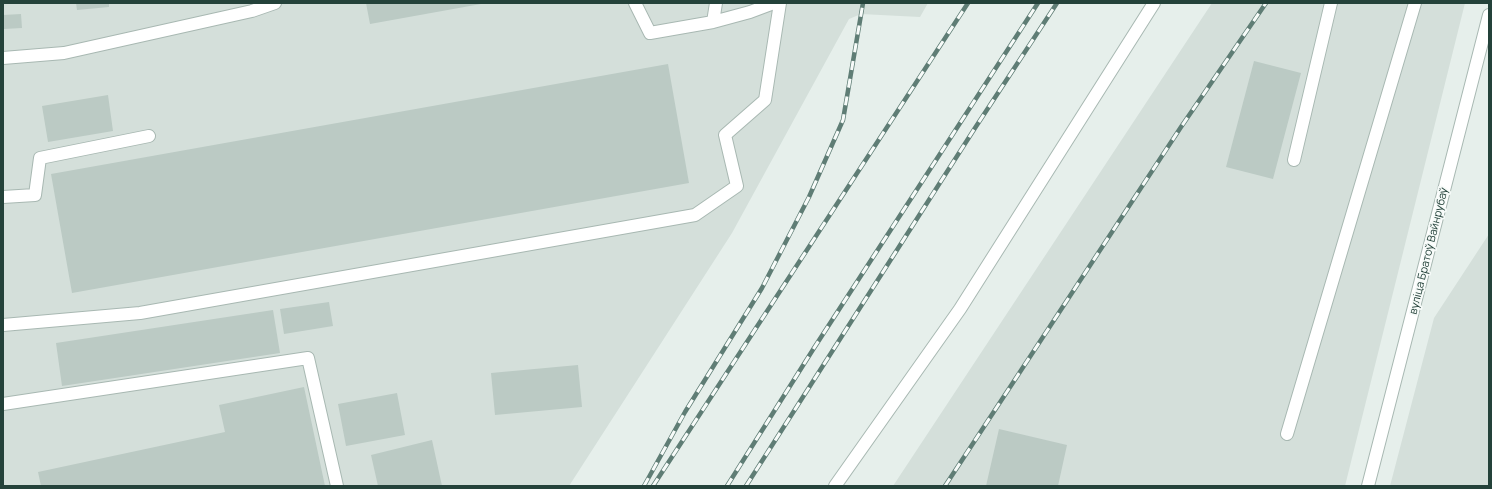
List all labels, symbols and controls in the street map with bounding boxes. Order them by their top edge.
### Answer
street label: вуліца Братоў Вайнрубаў [1407,186,1451,316]

